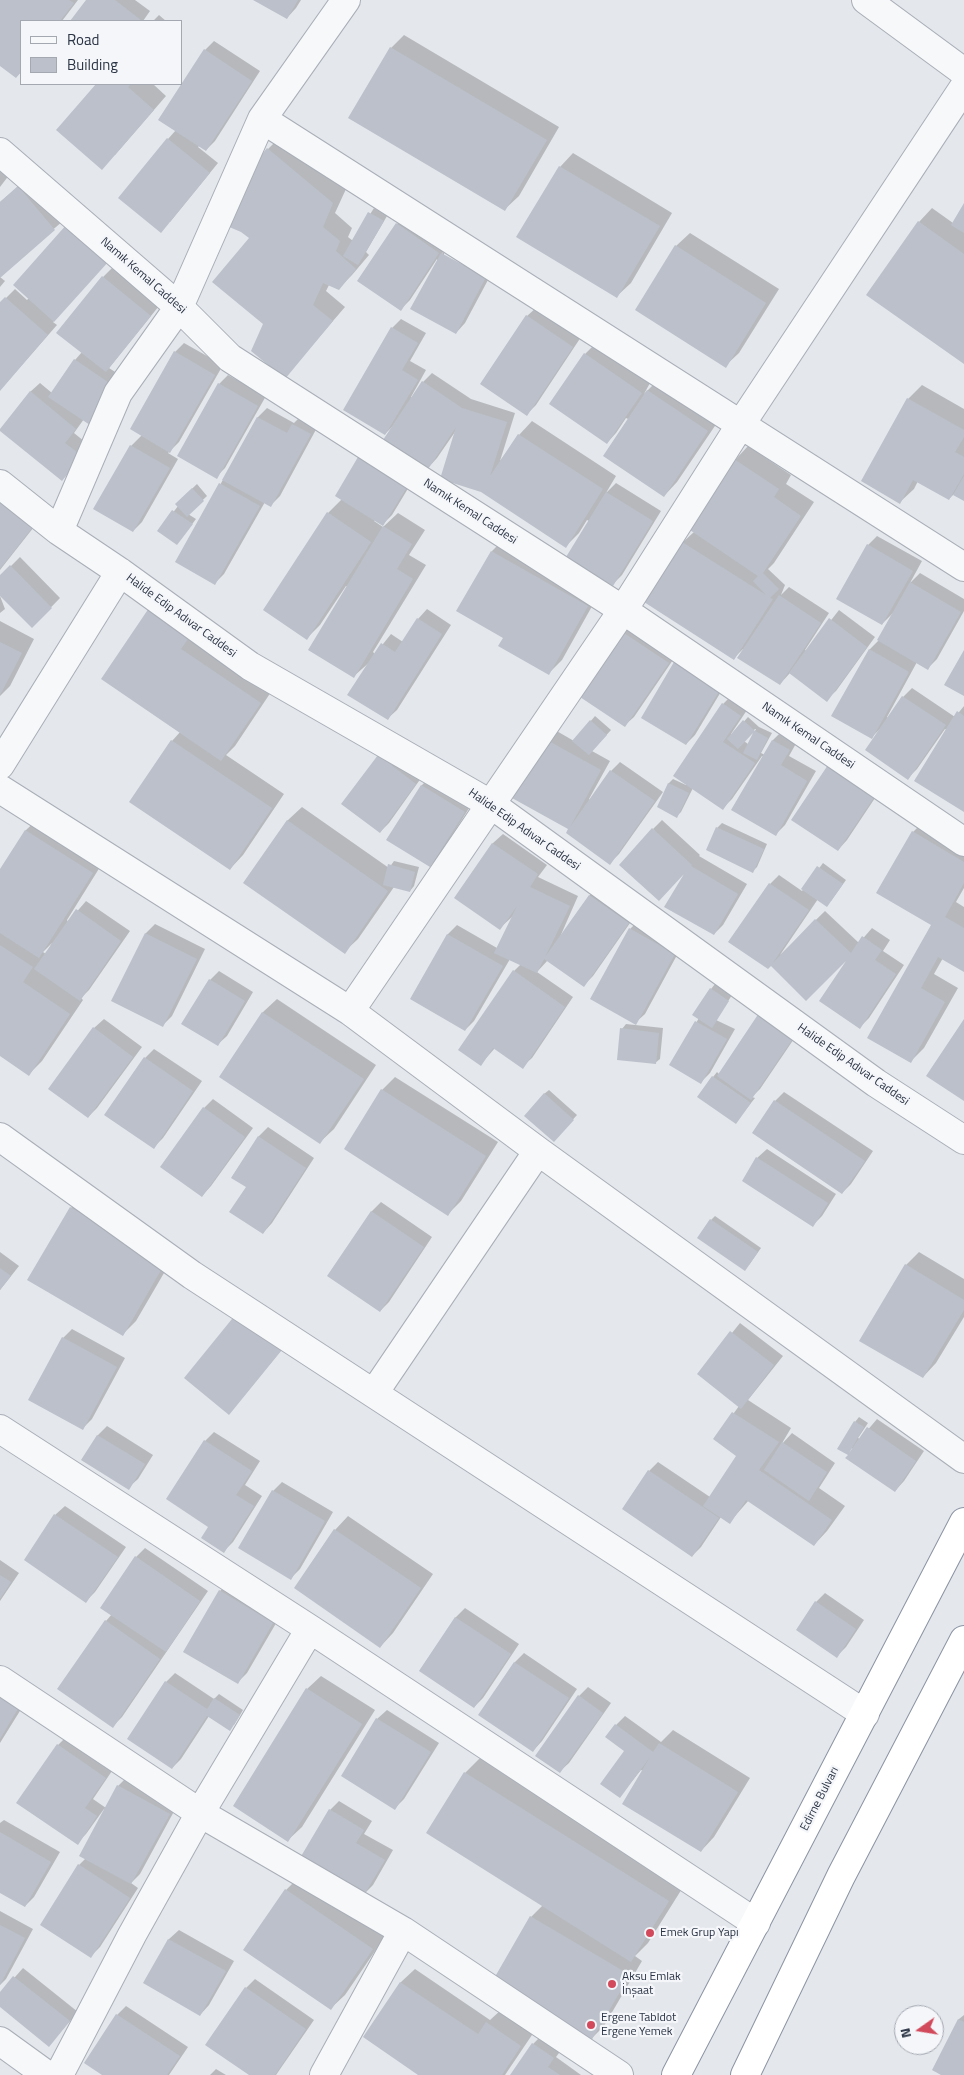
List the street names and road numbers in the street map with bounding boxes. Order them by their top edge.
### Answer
street label: Namık Kemal Caddesi [97,235,189,317]
street label: Namık Kemal Caddesi [420,476,520,548]
street label: Halide Edip Adıvar Caddesi [123,571,239,661]
street label: Namık Kemal Caddesi [759,700,857,772]
street label: Halide Edip Adıvar Caddesi [465,786,583,874]
street label: Halide Edip Adıvar Caddesi [794,1021,912,1109]
street label: Edirne Bulvarı [798,1765,842,1833]

